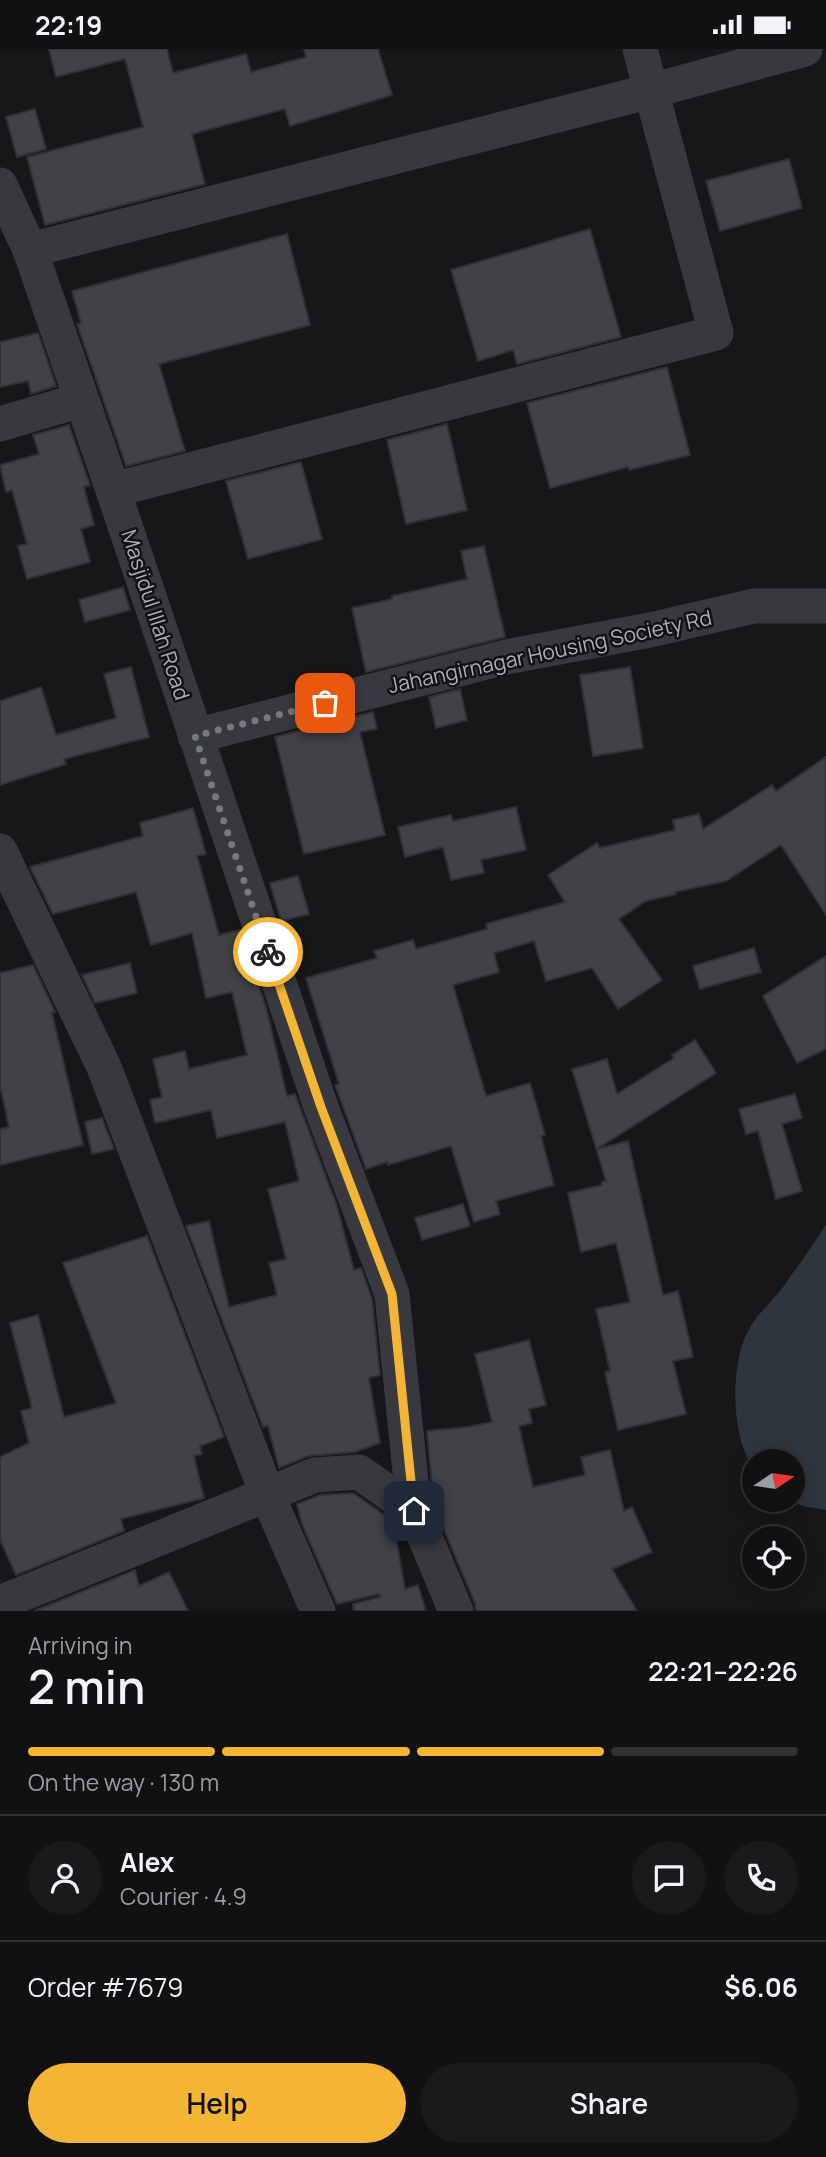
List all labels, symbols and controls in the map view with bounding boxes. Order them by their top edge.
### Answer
text: 22:19 [35,7,102,43]
street label: Masjidul Illah Road [115,526,197,703]
street label: Jahangirnagar Housing Society Rd [385,603,714,699]
pin [295,673,355,733]
icon: bag [306,684,344,722]
courier [233,917,303,987]
icon: bike [249,933,287,971]
north arrow [742,1449,805,1512]
map controls [742,1449,805,1589]
pin [384,1481,444,1541]
icon: home [395,1492,433,1530]
button: locate [742,1526,805,1589]
text: Arriving in [28,1629,133,1661]
text: 22:21–22:26 [648,1653,798,1689]
text: 2 min [28,1655,145,1718]
text: On the way · 130 m [28,1766,219,1798]
button: person [28,1841,102,1915]
button: chat [632,1841,706,1915]
button: phone [724,1841,798,1915]
text: Alex [120,1844,174,1880]
text: Courier · 4.9 [120,1880,247,1912]
text: Order #7679 [28,1969,183,2005]
text: $6.06 [724,1969,798,2005]
button: Help [28,2063,406,2143]
button: Share [420,2063,798,2143]

